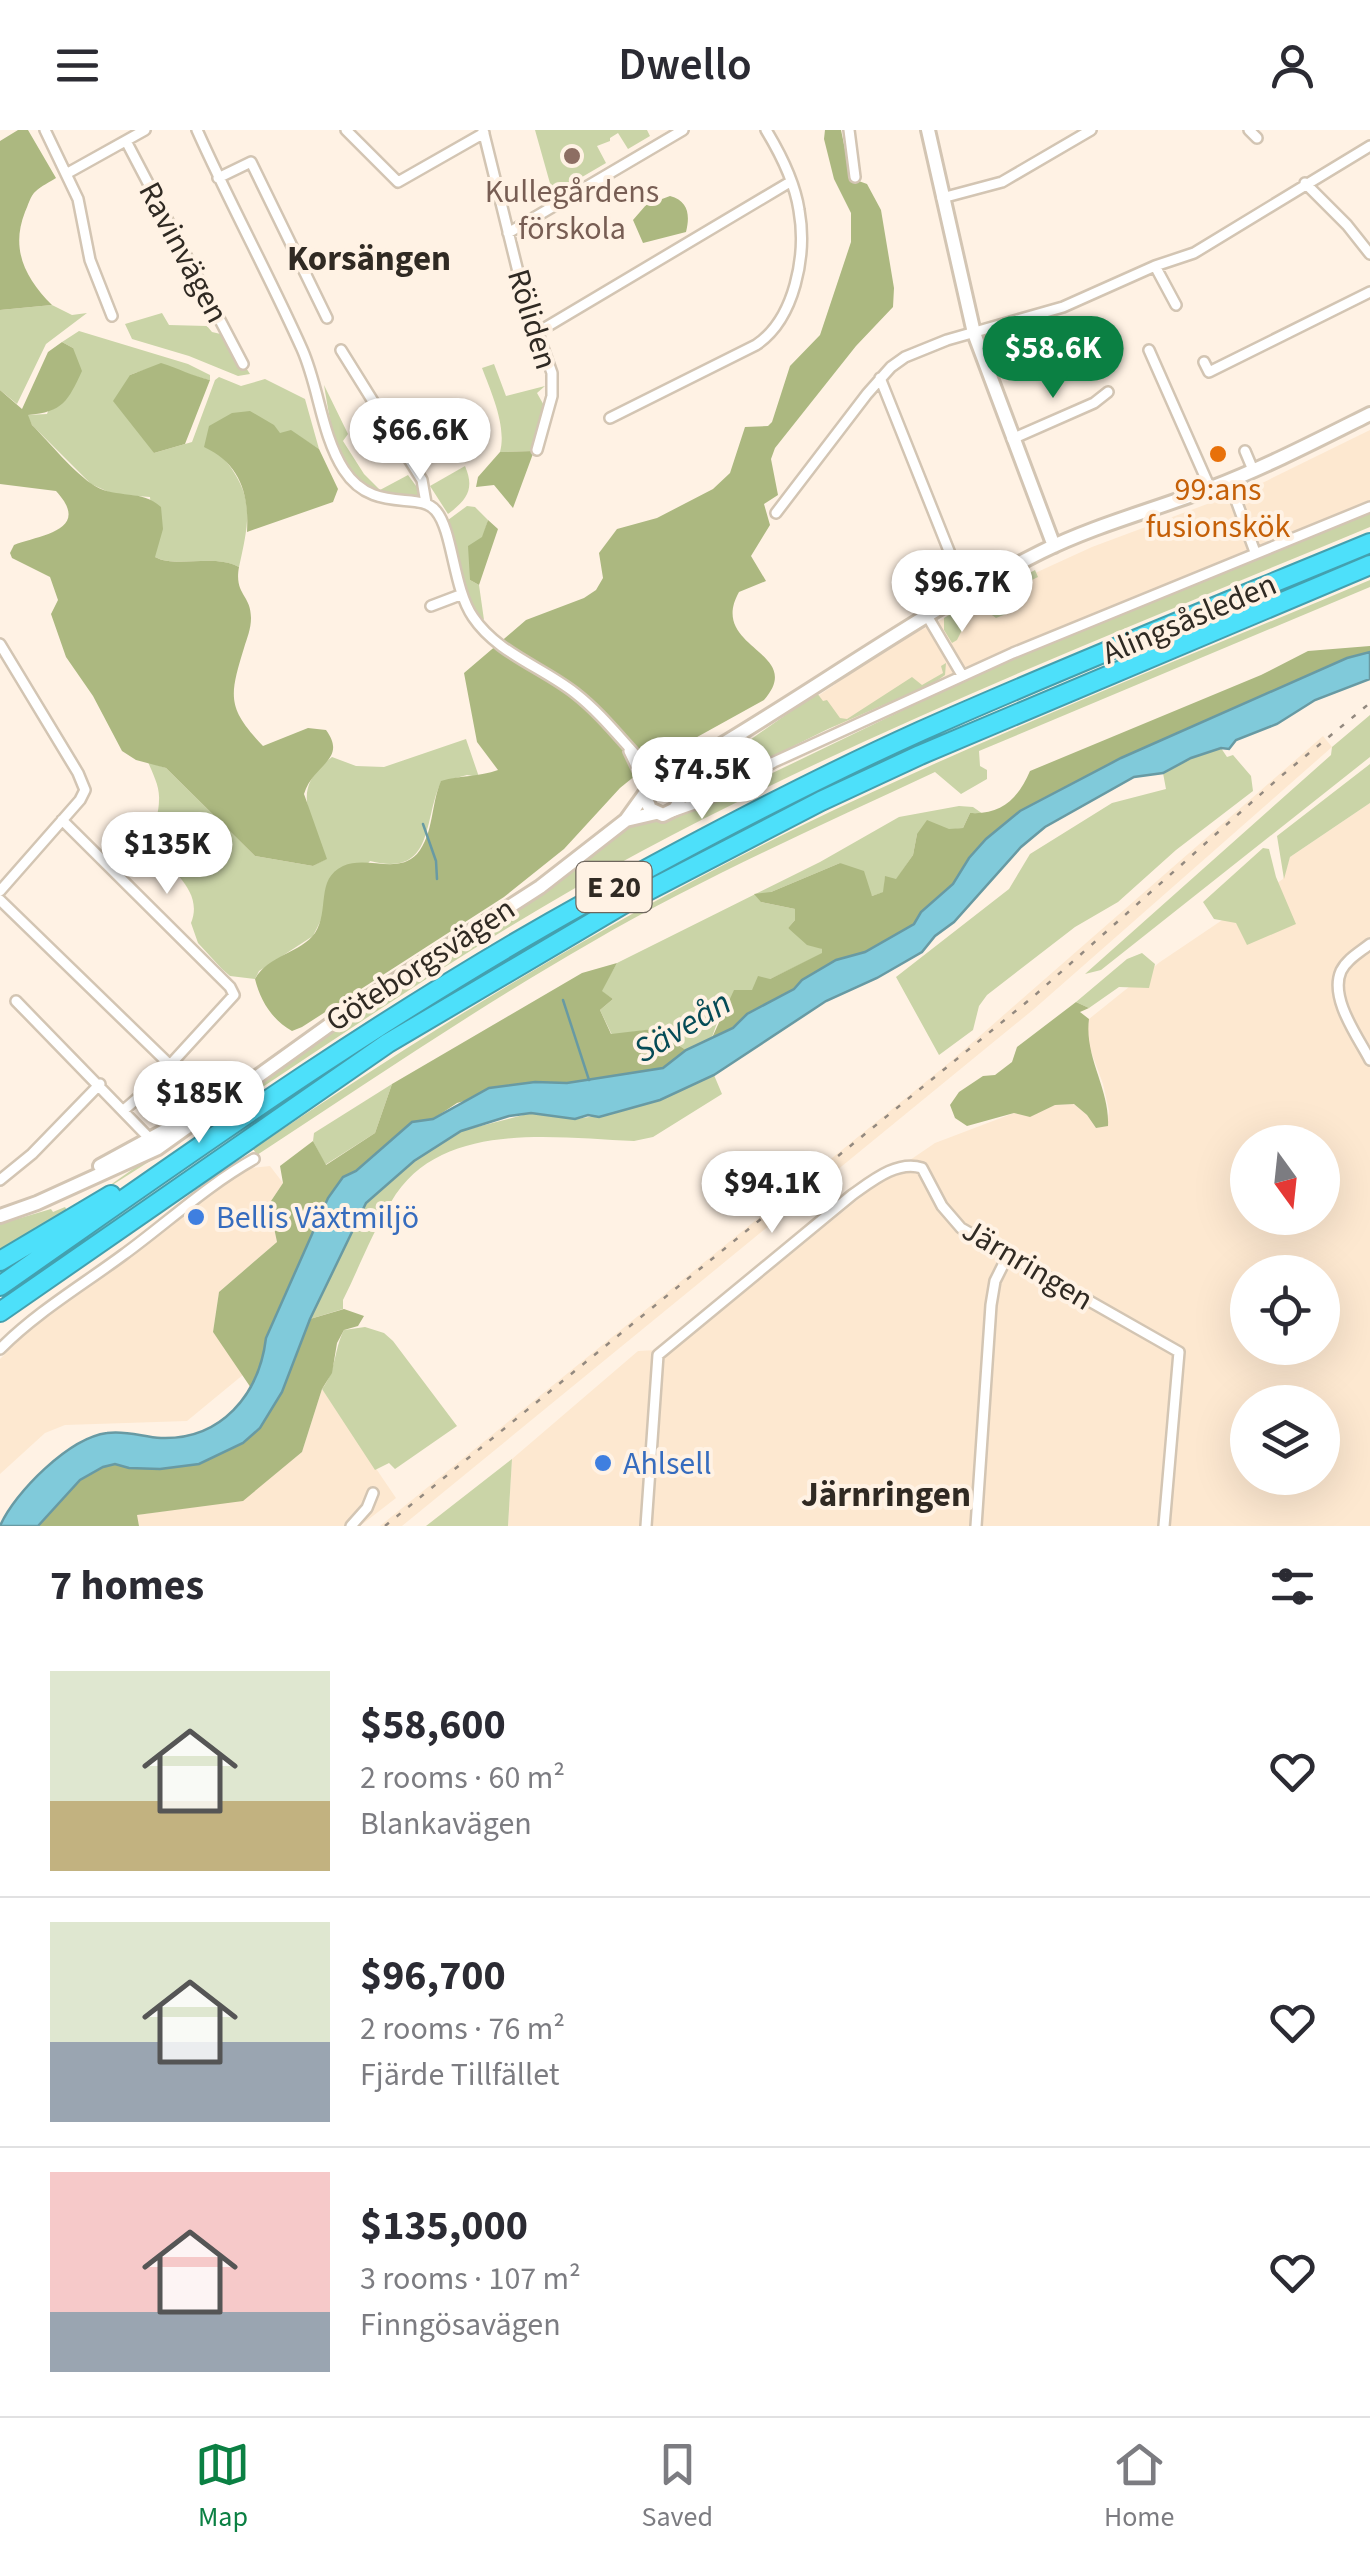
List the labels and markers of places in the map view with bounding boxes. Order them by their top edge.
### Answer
marker: Kullegårdens förskola [561,145,583,167]
place label: Kullegårdens förskola [485,169,659,252]
pin: $58.6K [972,316,1134,401]
pin: $66.6K [339,398,501,483]
marker: 99:ans fusionskök [1207,443,1229,465]
place label: 99:ans fusionskök [1146,467,1291,550]
pin: $96.7K [881,550,1043,635]
pin: $74.5K [621,737,783,822]
pin: $135K [97,812,237,897]
pin: $185K [129,1061,269,1146]
pin: $94.1K [691,1151,853,1236]
place label: Bellis Växtmiljö [216,1195,419,1241]
marker: Bellis Växtmiljö [185,1206,207,1228]
place label: Ahlsell [623,1441,712,1487]
marker: Ahlsell [592,1452,614,1474]

